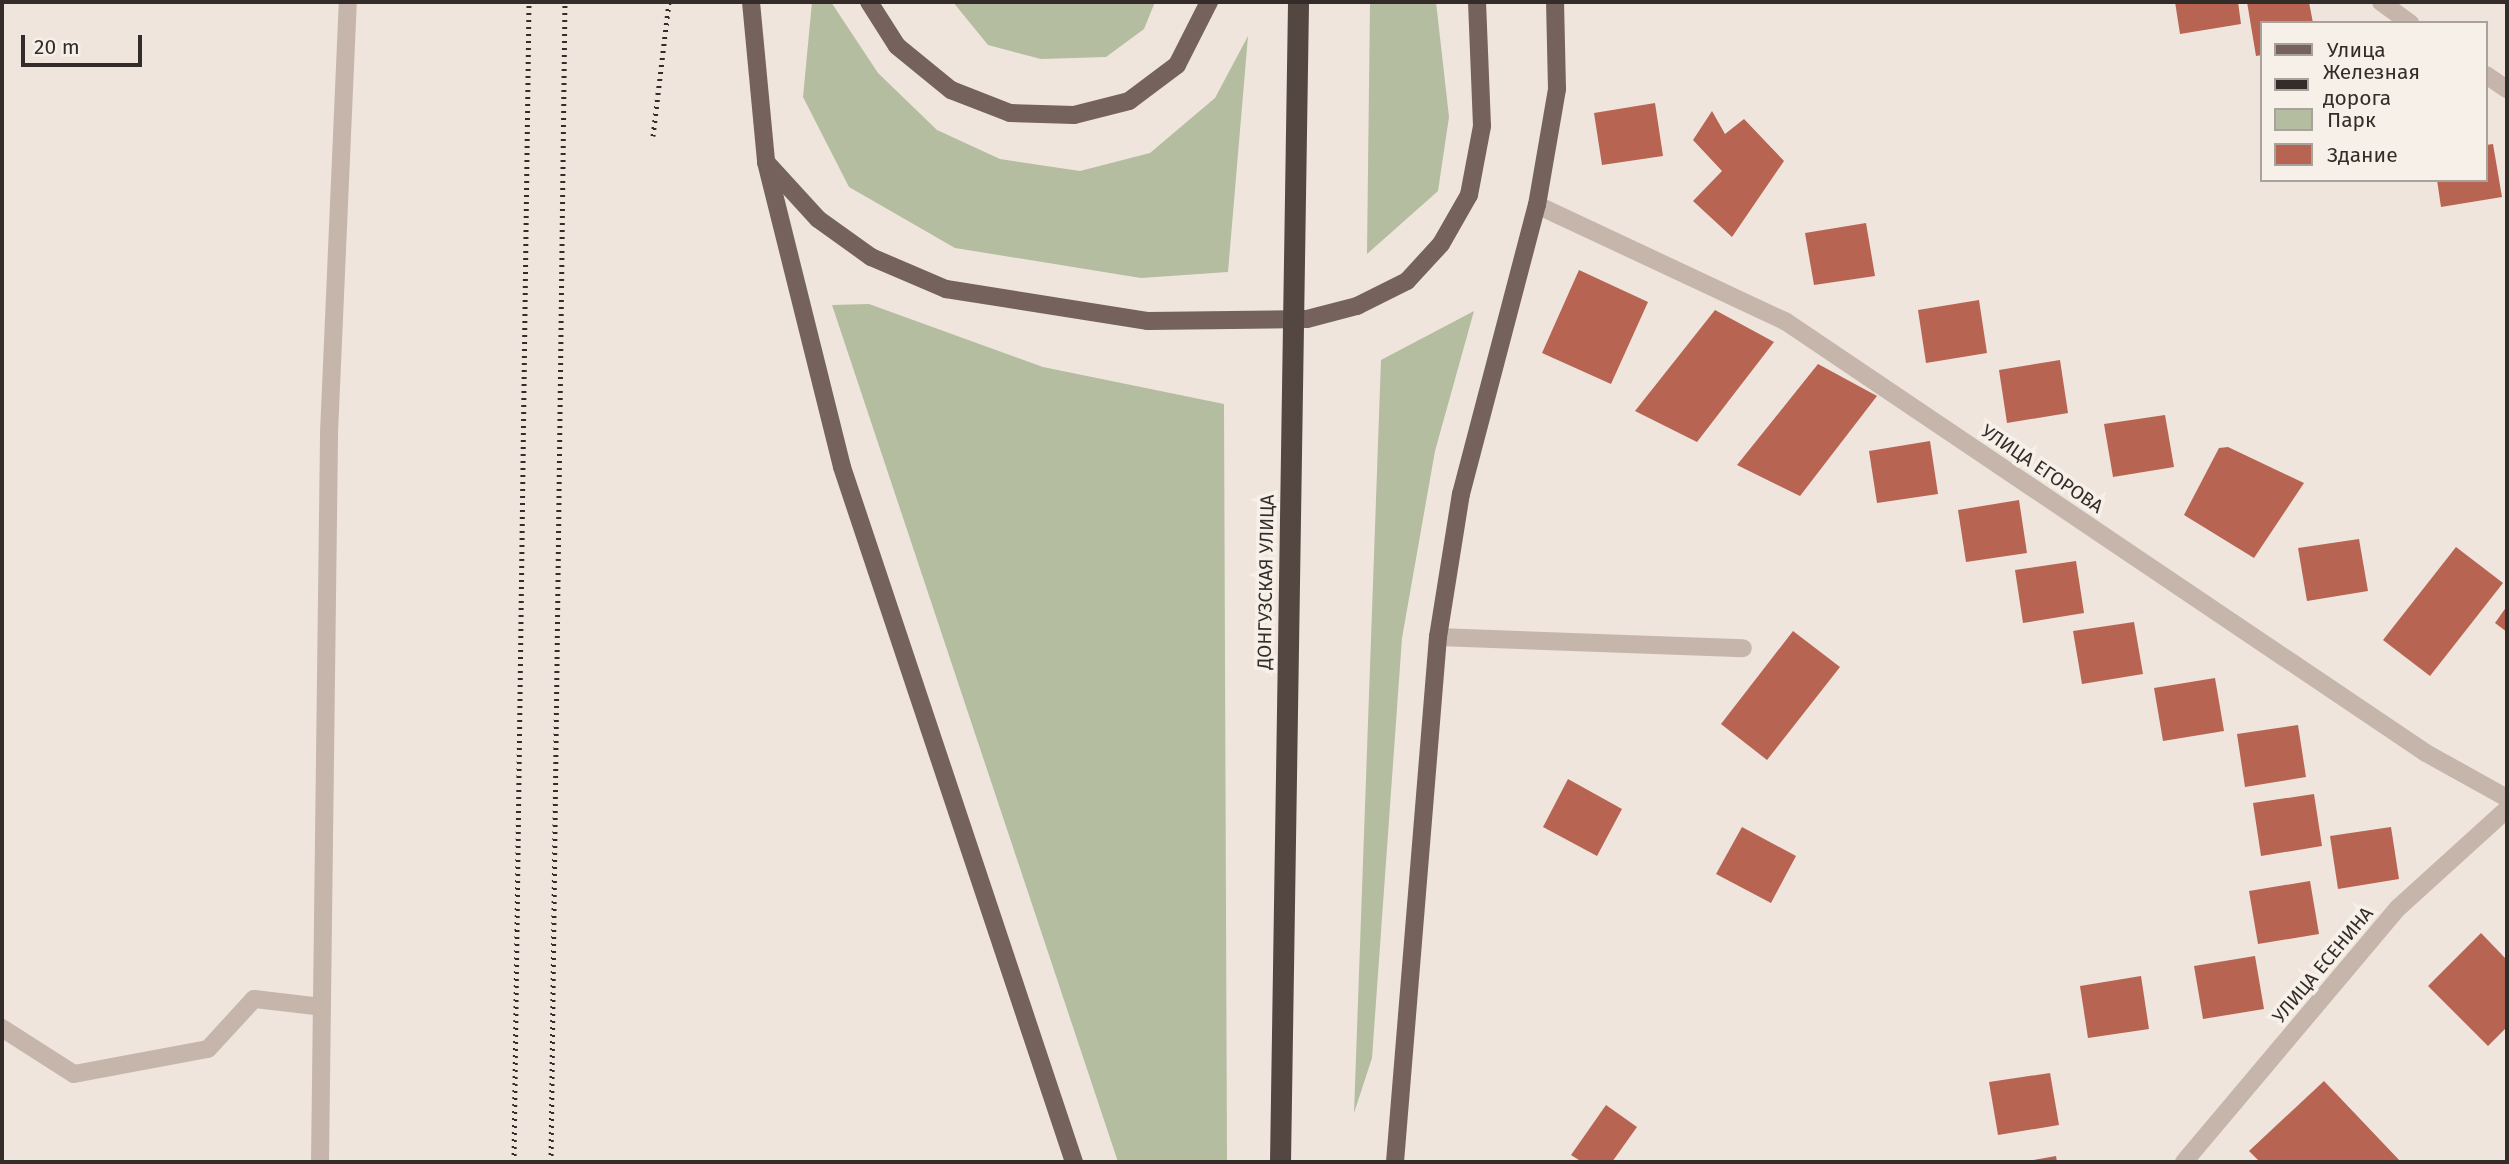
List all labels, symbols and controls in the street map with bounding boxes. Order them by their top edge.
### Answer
scale bar [24,21,145,65]
legend [2260,21,2488,182]
text: 20 m [34,34,80,60]
text: Улица [2327,37,2386,63]
text: Железная дорога [2323,59,2420,111]
text: Парк [2327,107,2376,133]
text: Здание [2327,142,2398,168]
street label: УЛИЦА ЕГОРОВА [1977,420,2107,518]
street label: ДОНГУЗСКАЯ УЛИЦА [1253,494,1279,670]
street label: УЛИЦА ЕСЕНИНА [2268,902,2378,1028]

